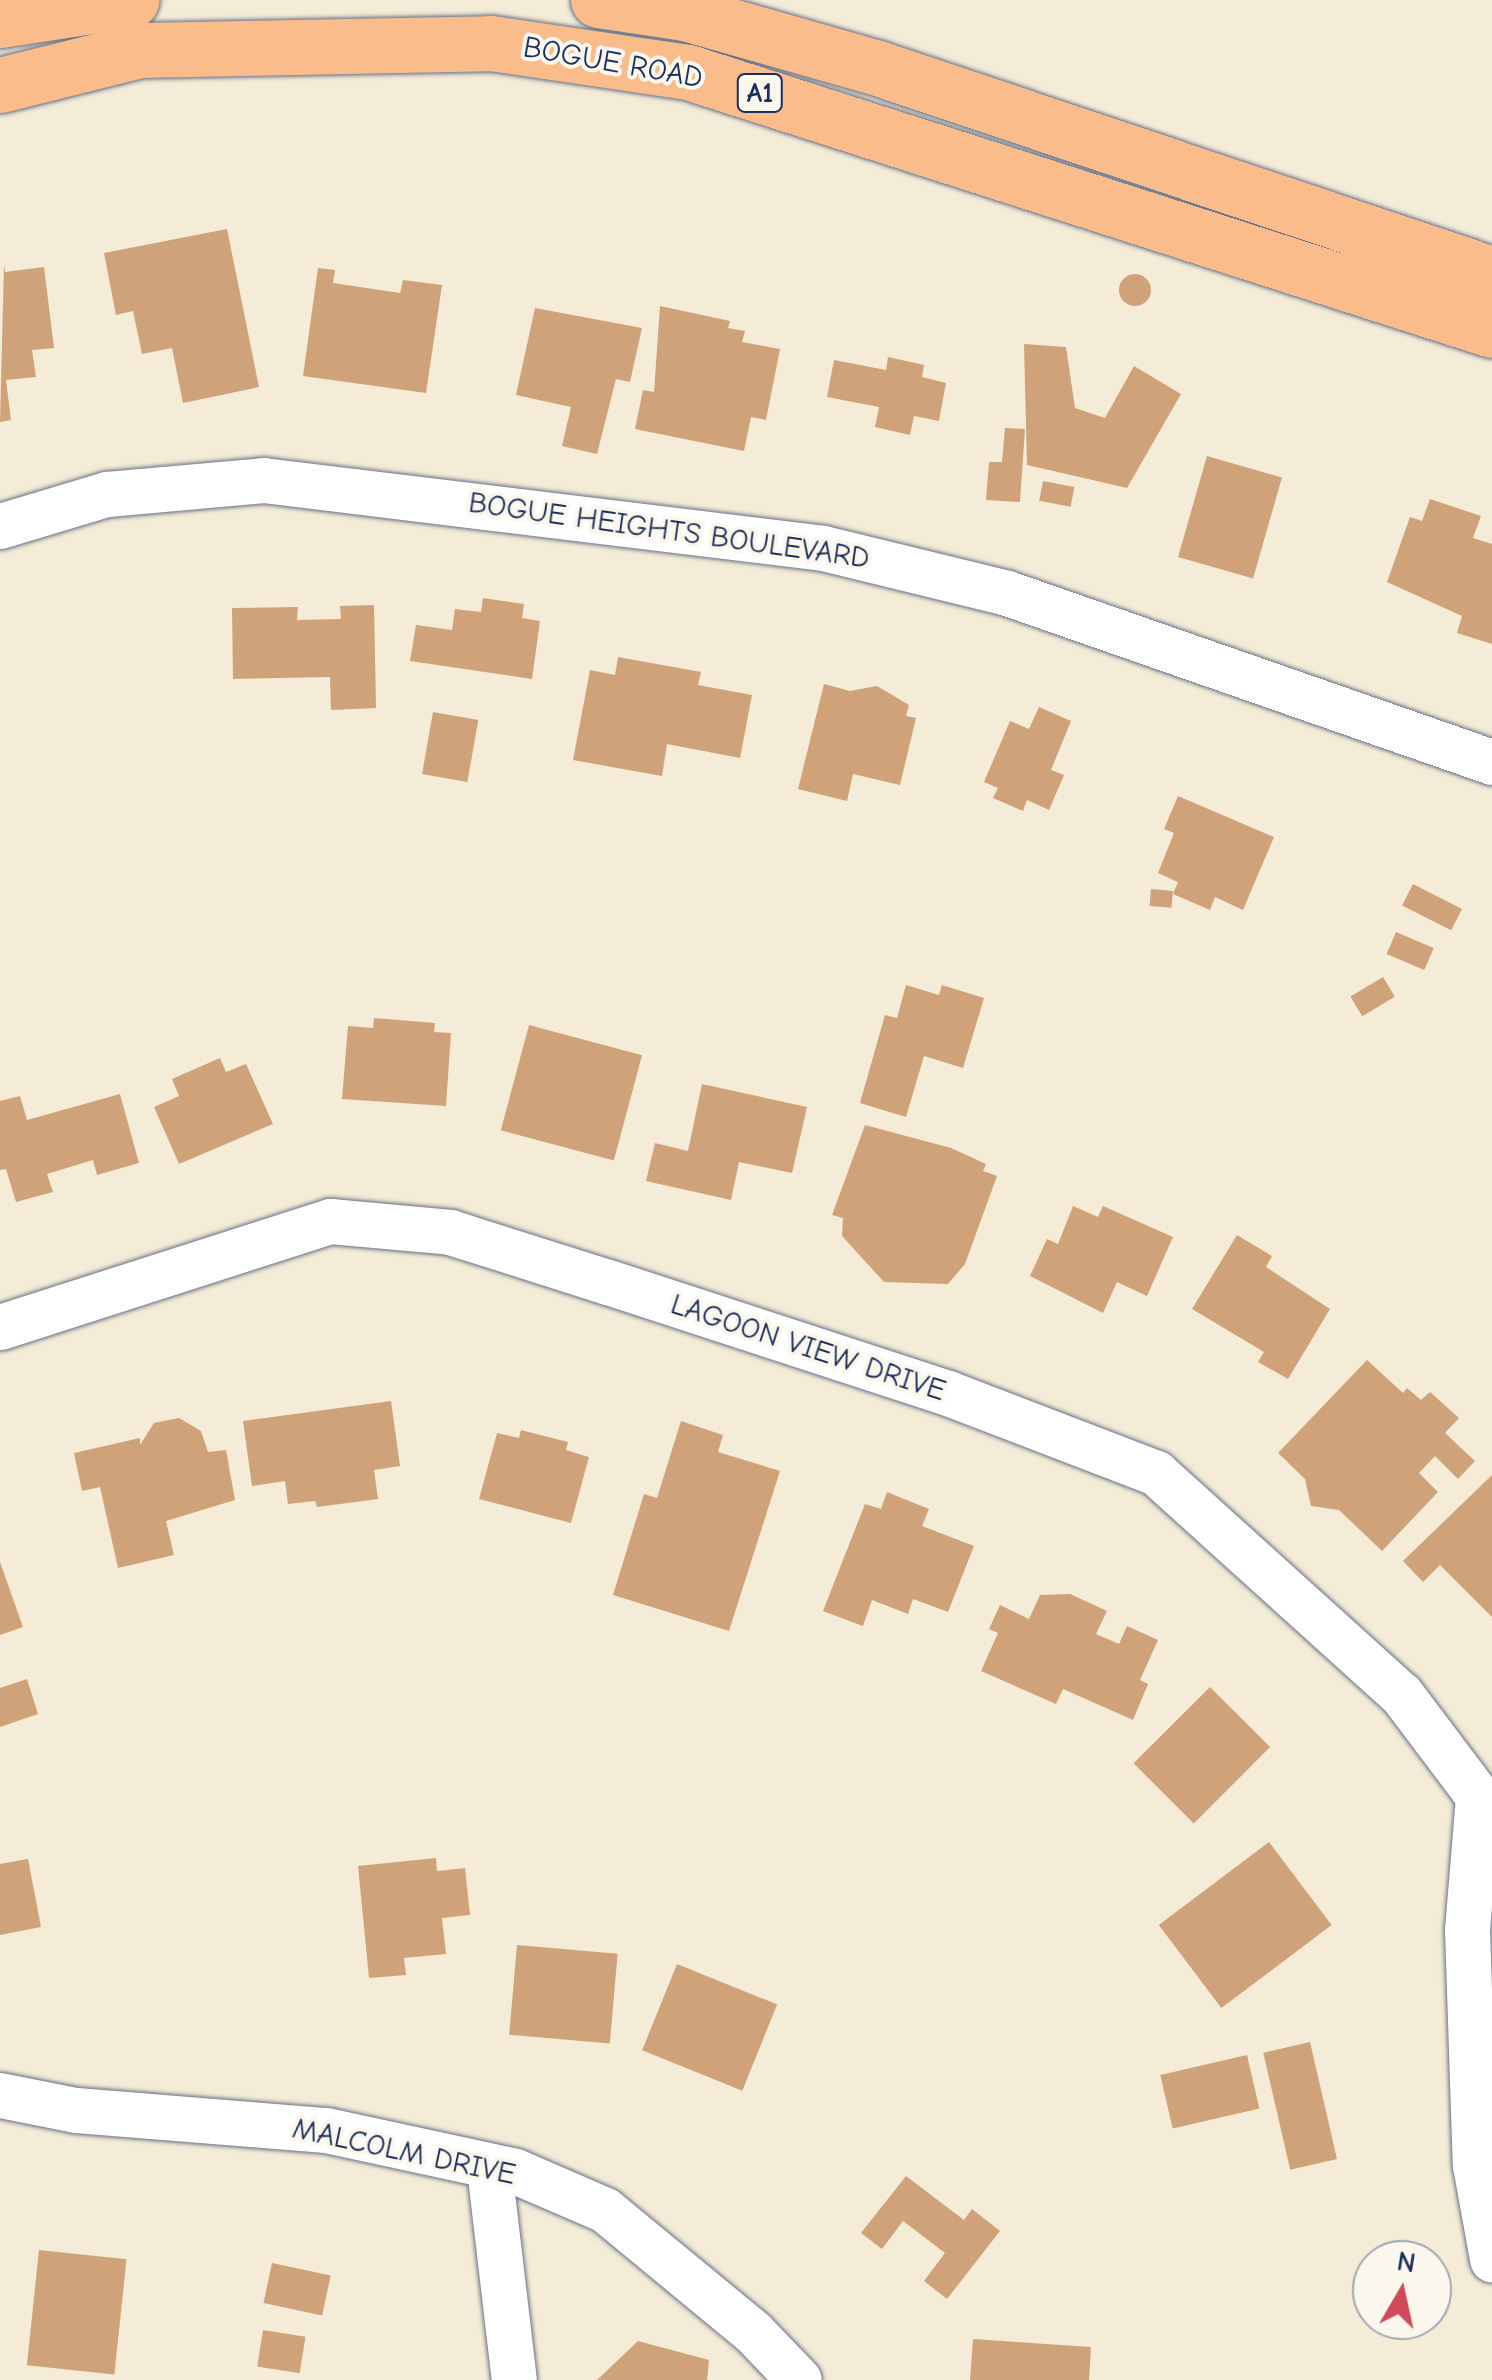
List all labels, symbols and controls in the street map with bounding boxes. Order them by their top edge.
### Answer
street label: BOGUE ROAD [520,30,706,96]
road number: A1 [735,70,785,116]
street label: BOGUE HEIGHTS BOULEVARD [466,485,872,577]
street label: LAGOON VIEW DRIVE [666,1287,950,1409]
street label: MALCOLM DRIVE [289,2111,519,2193]
north arrow [1352,2240,1452,2340]
text: N [1395,2245,1418,2280]

